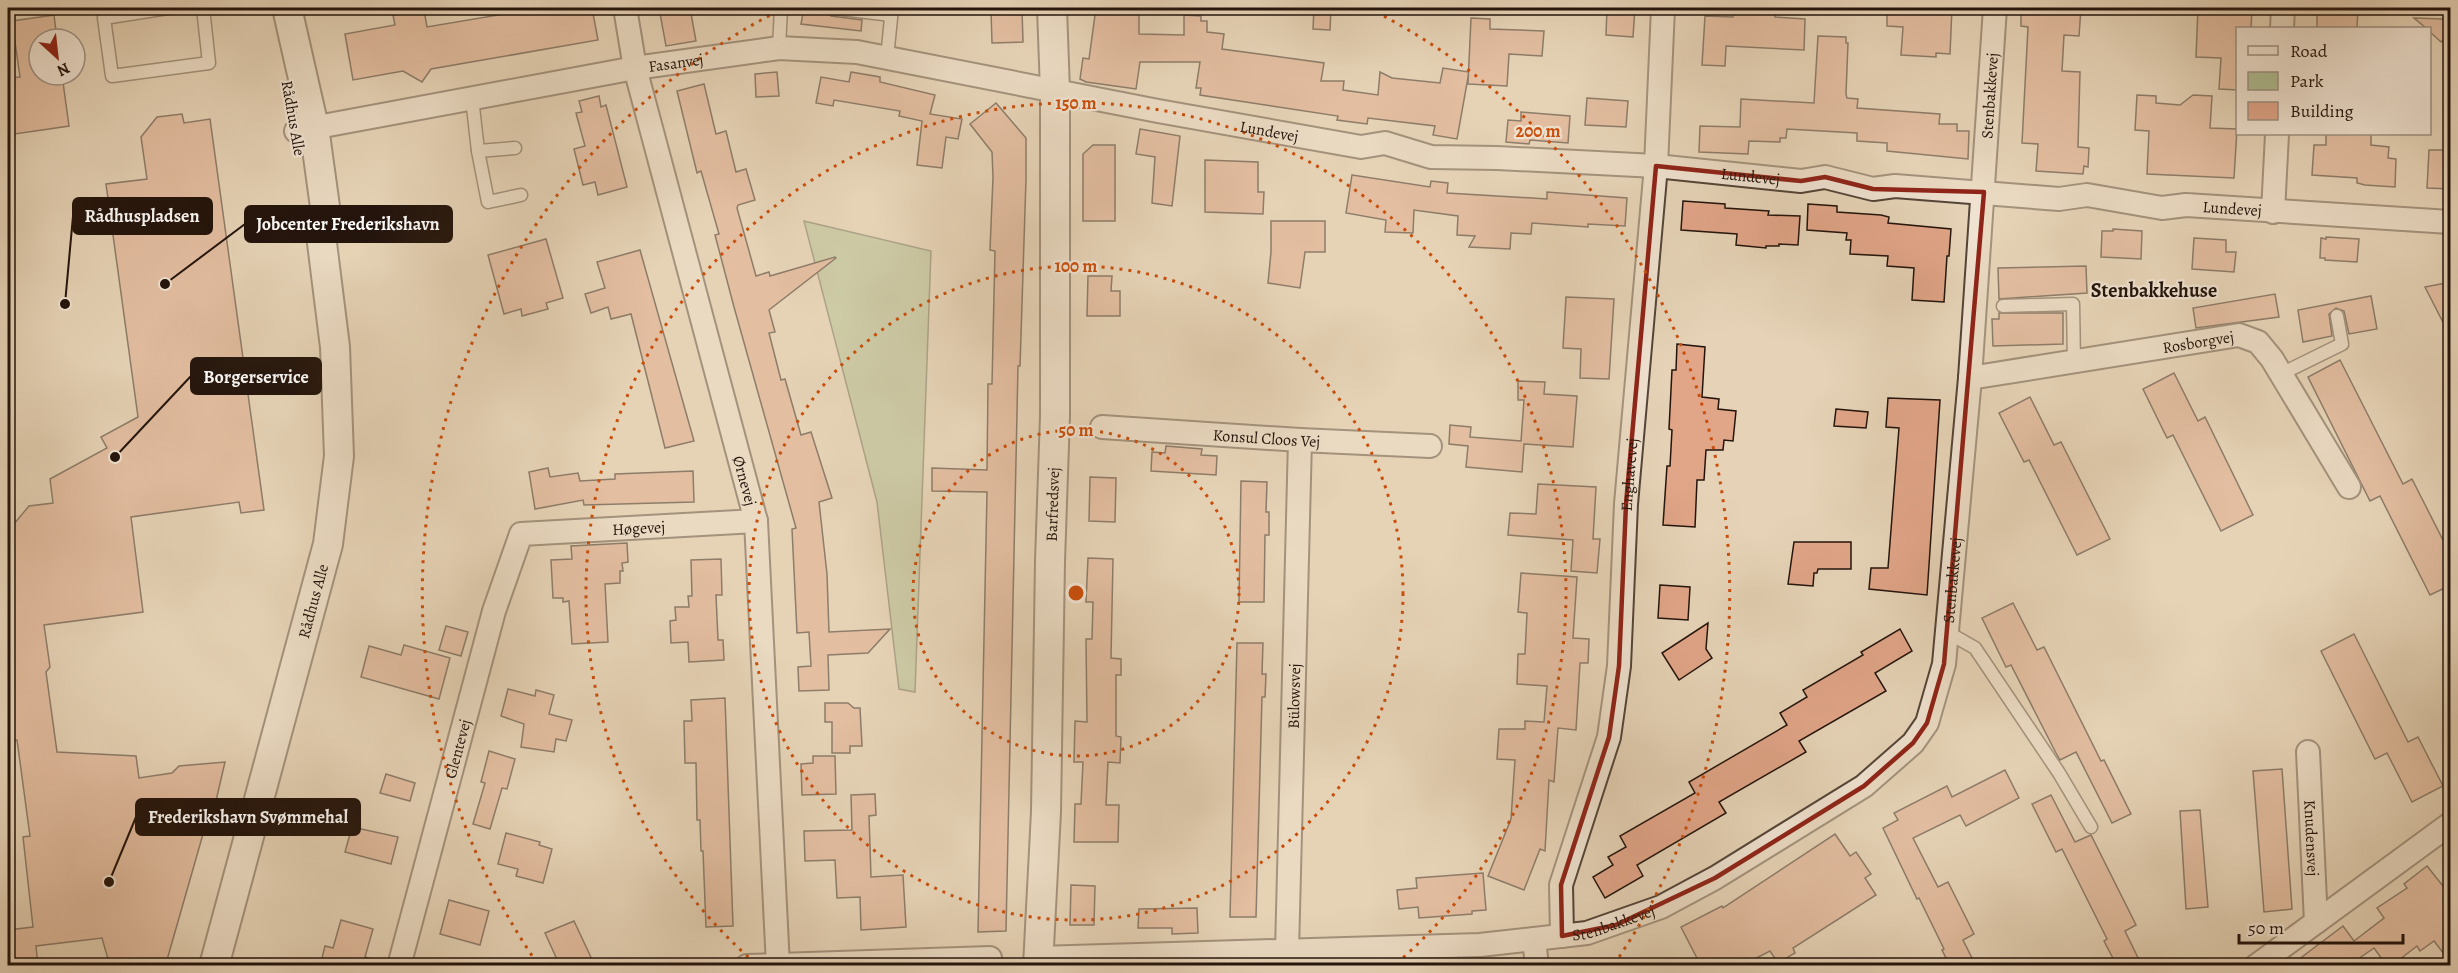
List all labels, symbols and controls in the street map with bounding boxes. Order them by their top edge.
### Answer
north arrow [27,27,87,87]
legend [2236,27,2431,135]
text: Road [2290,39,2328,63]
street label: Fasanvej [647,49,705,78]
street label: Stenbakkevej [1976,52,2004,139]
text: N [53,57,74,82]
text: Park [2290,69,2324,93]
street label: Rådhus Alle [276,79,310,158]
text: 150 m [1055,91,1097,115]
text: Building [2290,99,2354,123]
street label: Lundevej [1238,116,1300,148]
text: 200 m [1515,119,1561,143]
street label: Lundevej [1720,163,1781,191]
street label: Lundevej [2202,196,2262,222]
callout: Rådhuspladsen [73,198,212,234]
text: Rådhuspladsen [84,204,200,228]
callout: Jobcenter Frederikshavn [245,206,452,242]
text: Jobcenter Frederikshavn [256,212,440,236]
text: 100 m [1055,254,1097,278]
district label: Stenbakkehuse [2091,277,2217,304]
street label: Rosborgvej [2161,326,2236,359]
callout: Borgerservice [191,358,321,394]
text: Borgerservice [203,365,309,389]
text: 50 m [1059,418,1093,442]
street label: Konsul Cloos Vej [1212,424,1321,453]
street label: Enghavevej [1616,437,1644,512]
street label: Ørnevej [727,453,762,509]
street label: Barfredsvej [1041,467,1065,542]
street label: Høgevej [612,516,666,541]
street label: Stenbakkevej [1938,536,1967,624]
street label: Rådhus Alle [293,562,334,641]
centre of rings [1066,583,1086,603]
street label: Bülowsvej [1283,663,1306,729]
street label: Glentevej [440,717,477,781]
callout: Frederikshavn Svømmehal [136,799,360,835]
street label: Knudensvej [2298,799,2324,877]
text: Frederikshavn Svømmehal [148,805,348,829]
street label: Stenbakkevej [1571,900,1658,947]
scale bar [2239,907,2402,945]
text: 50 m [2248,916,2284,940]

